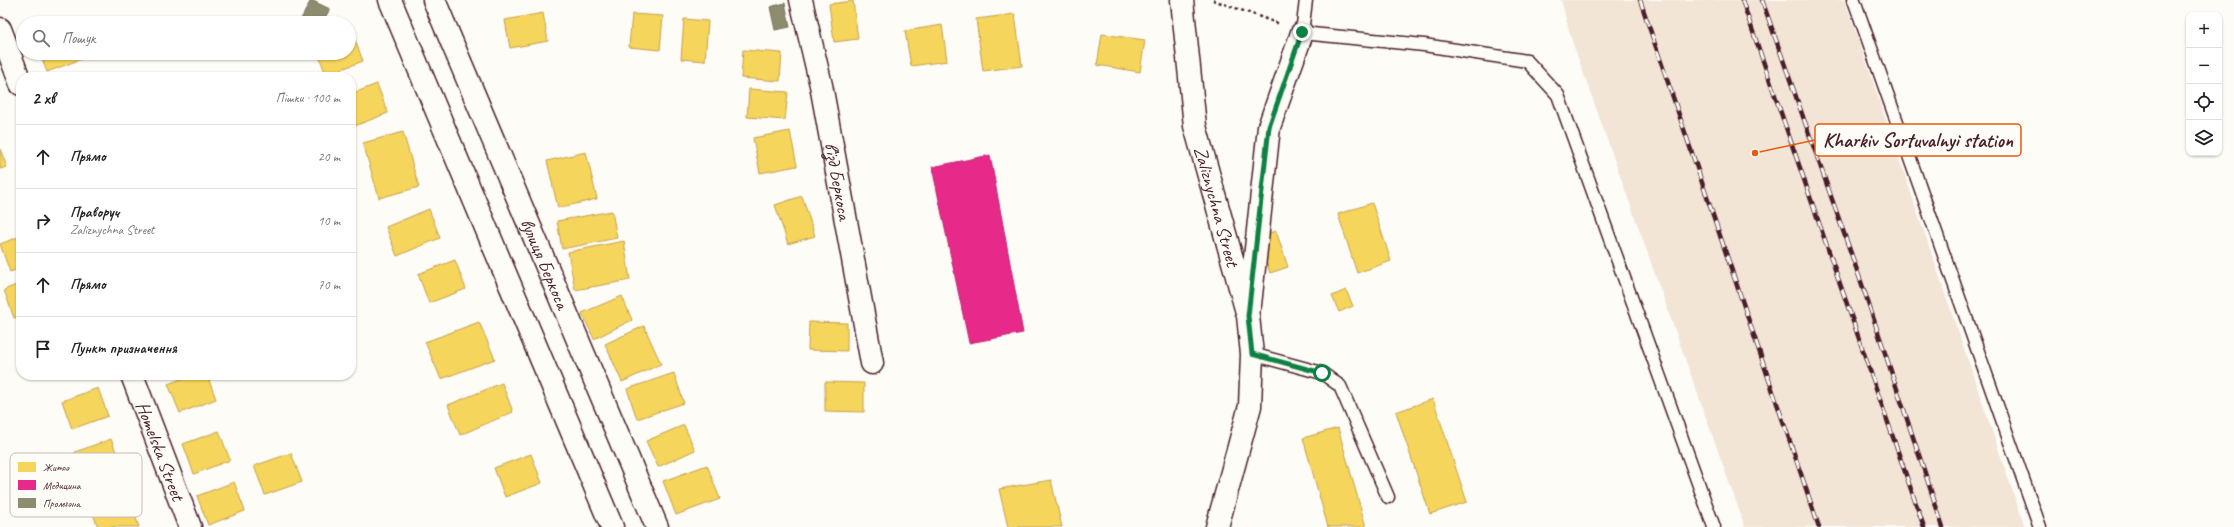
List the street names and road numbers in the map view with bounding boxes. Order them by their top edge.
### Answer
street label: в’їзд Беркоса [819,140,857,224]
street label: Zaliznychna Street [1188,144,1245,271]
street label: вулиця Беркоса [515,215,575,315]
street label: Homelska Street [130,398,190,506]

